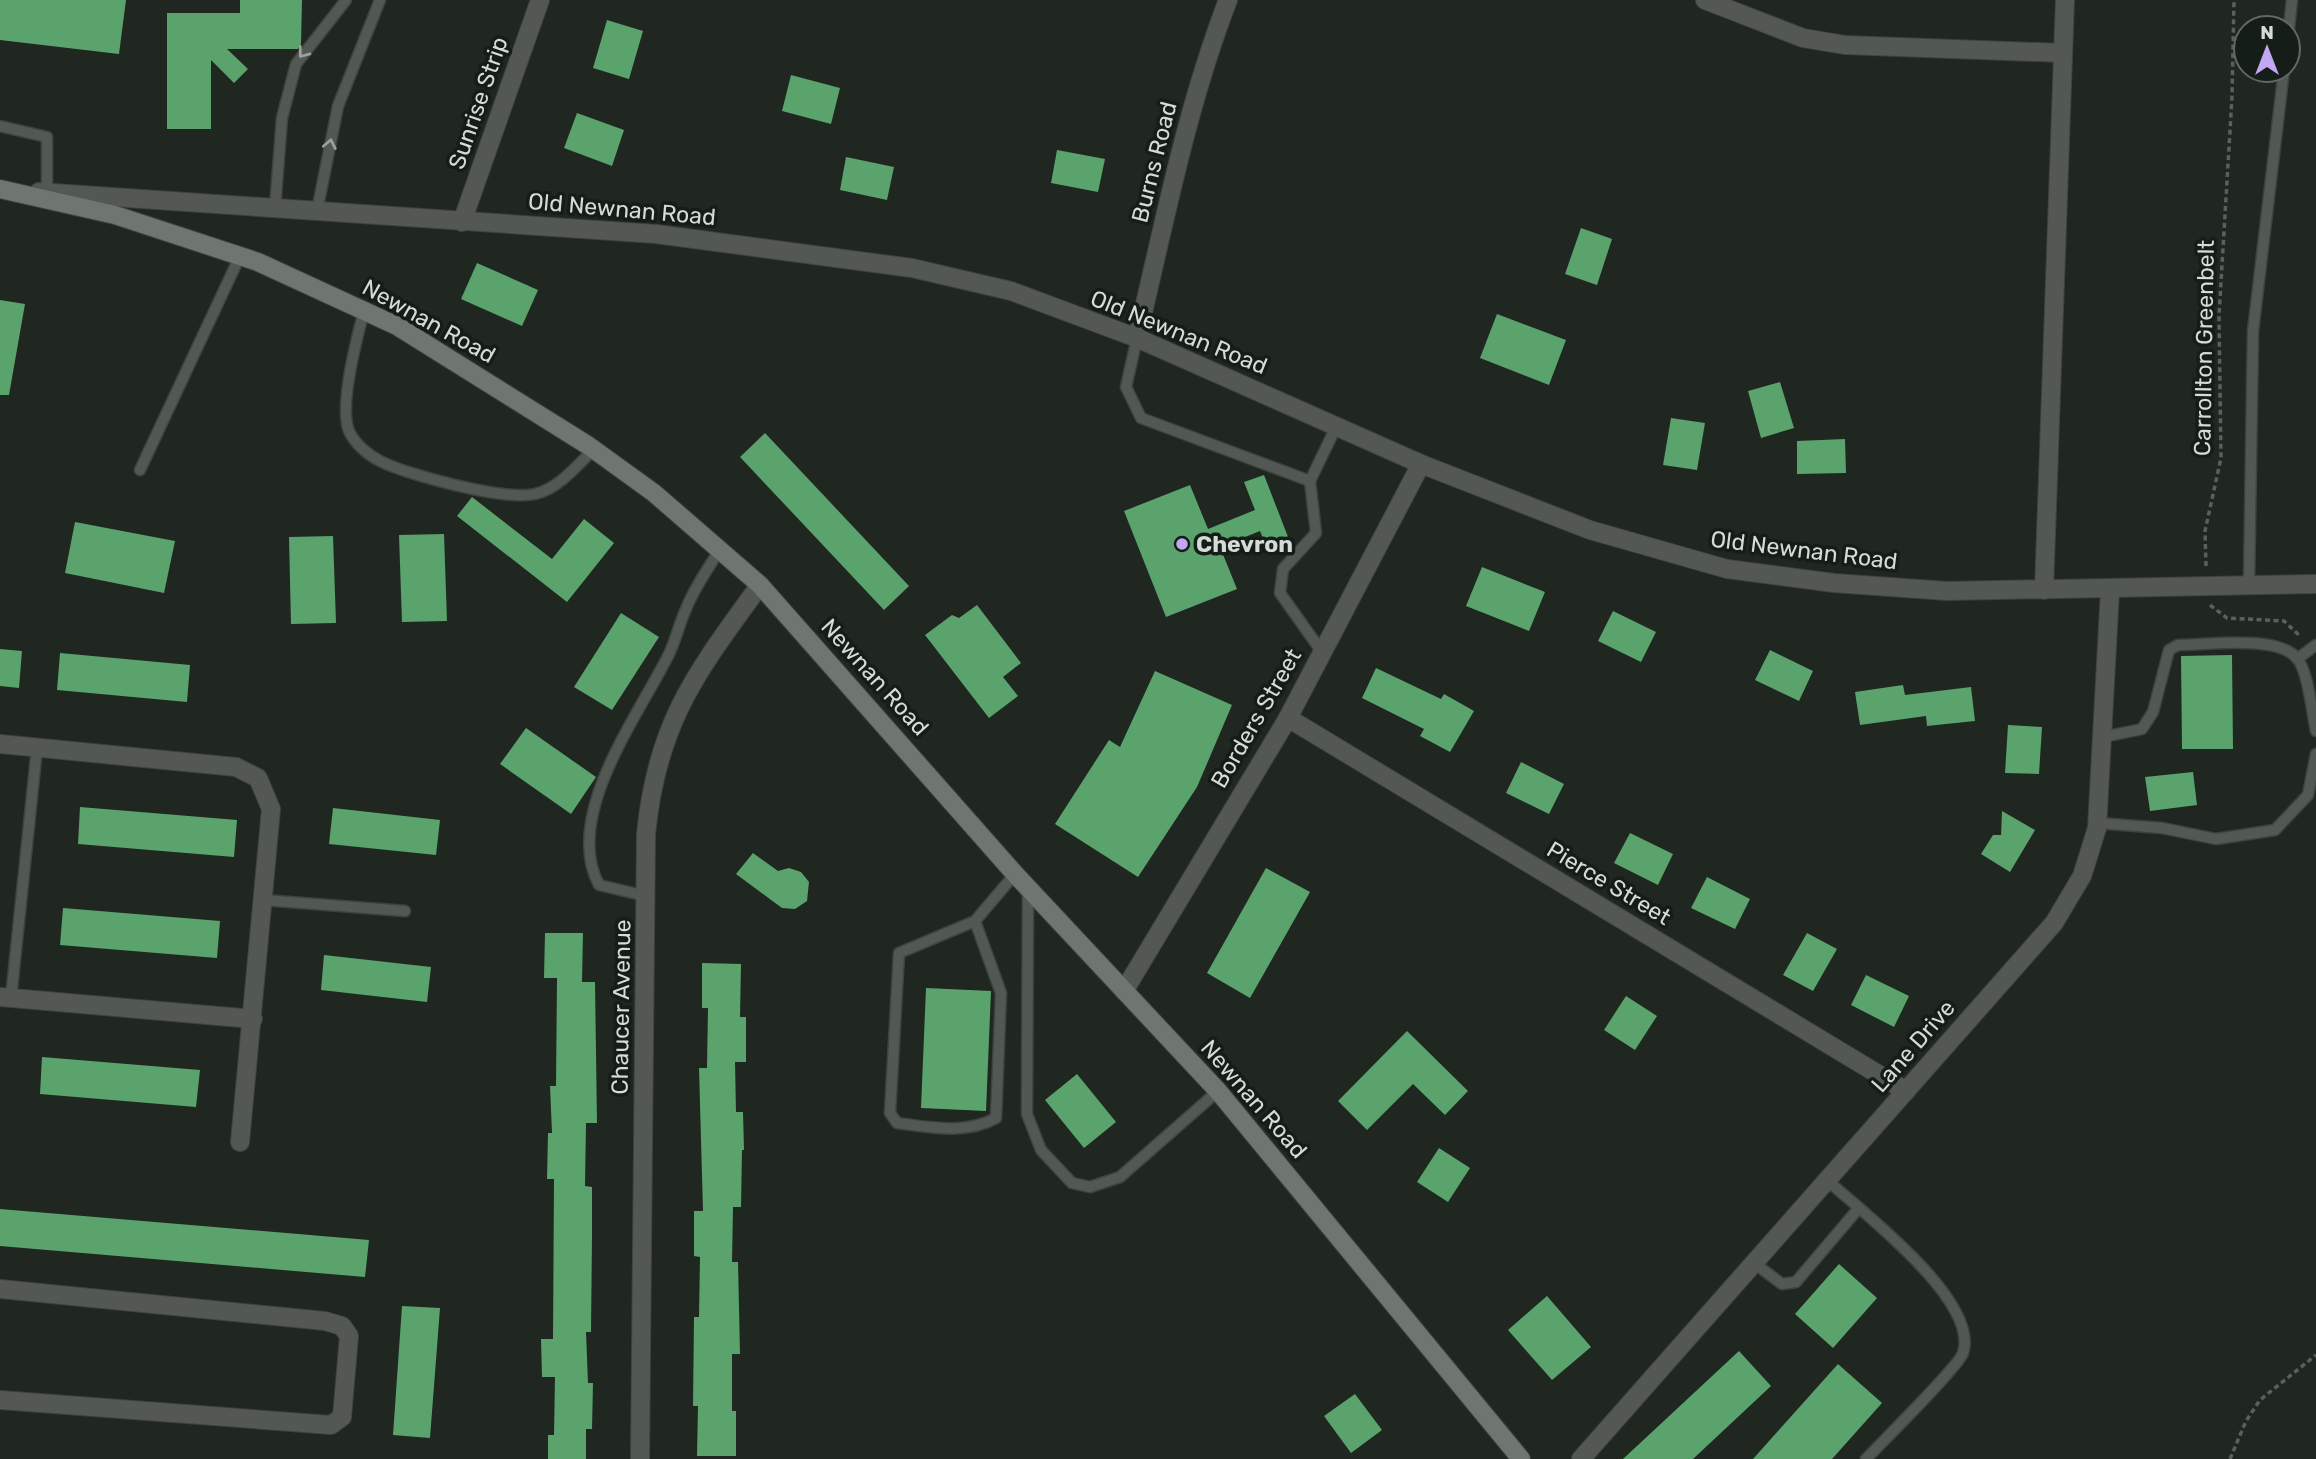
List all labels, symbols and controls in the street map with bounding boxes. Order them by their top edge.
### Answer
north arrow [2232,14,2302,84]
text: N [2260,21,2274,44]
street label: Sunrise Strip [442,33,514,173]
one-way arrow [299,45,312,58]
street label: Burns Road [1125,99,1183,225]
one-way arrow [322,138,337,150]
street label: Old Newnan Road [527,187,717,231]
street label: Carrollton Greenbelt [2188,240,2220,456]
street label: Newnan Road [358,273,500,369]
street label: Old Newnan Road [1087,284,1271,380]
street label: Old Newnan Road [1709,525,1899,575]
place label: Chevron [1196,530,1293,558]
marker: Chevron [1174,536,1190,552]
street label: Newnan Road [815,613,935,741]
street label: Borders Street [1205,643,1307,793]
street label: Pierce Street [1542,835,1676,931]
street label: Chaucer Avenue [605,919,637,1095]
street label: Lane Drive [1865,994,1961,1098]
street label: Newnan Road [1195,1034,1313,1164]

